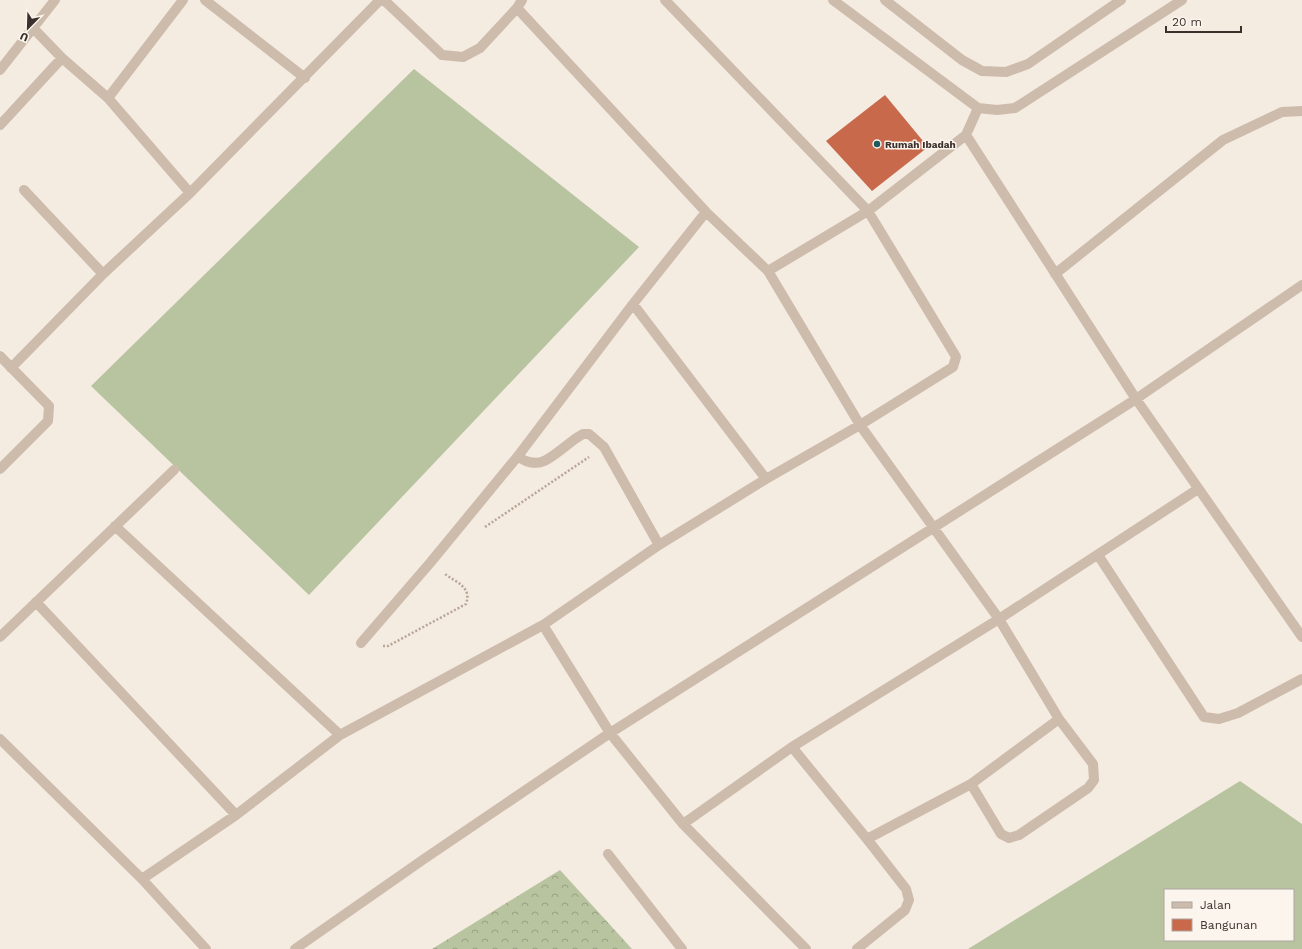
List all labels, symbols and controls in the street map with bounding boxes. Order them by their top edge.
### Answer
north arrow [8,8,48,48]
scale bar [1166,8,1241,34]
text: 20 m [1172,15,1202,29]
text: U [18,29,30,44]
marker: Rumah Ibadah [872,139,882,149]
place label: Rumah Ibadah [885,139,956,150]
legend [1164,889,1294,941]
text: Jalan [1200,898,1231,912]
text: Bangunan [1200,918,1258,932]

